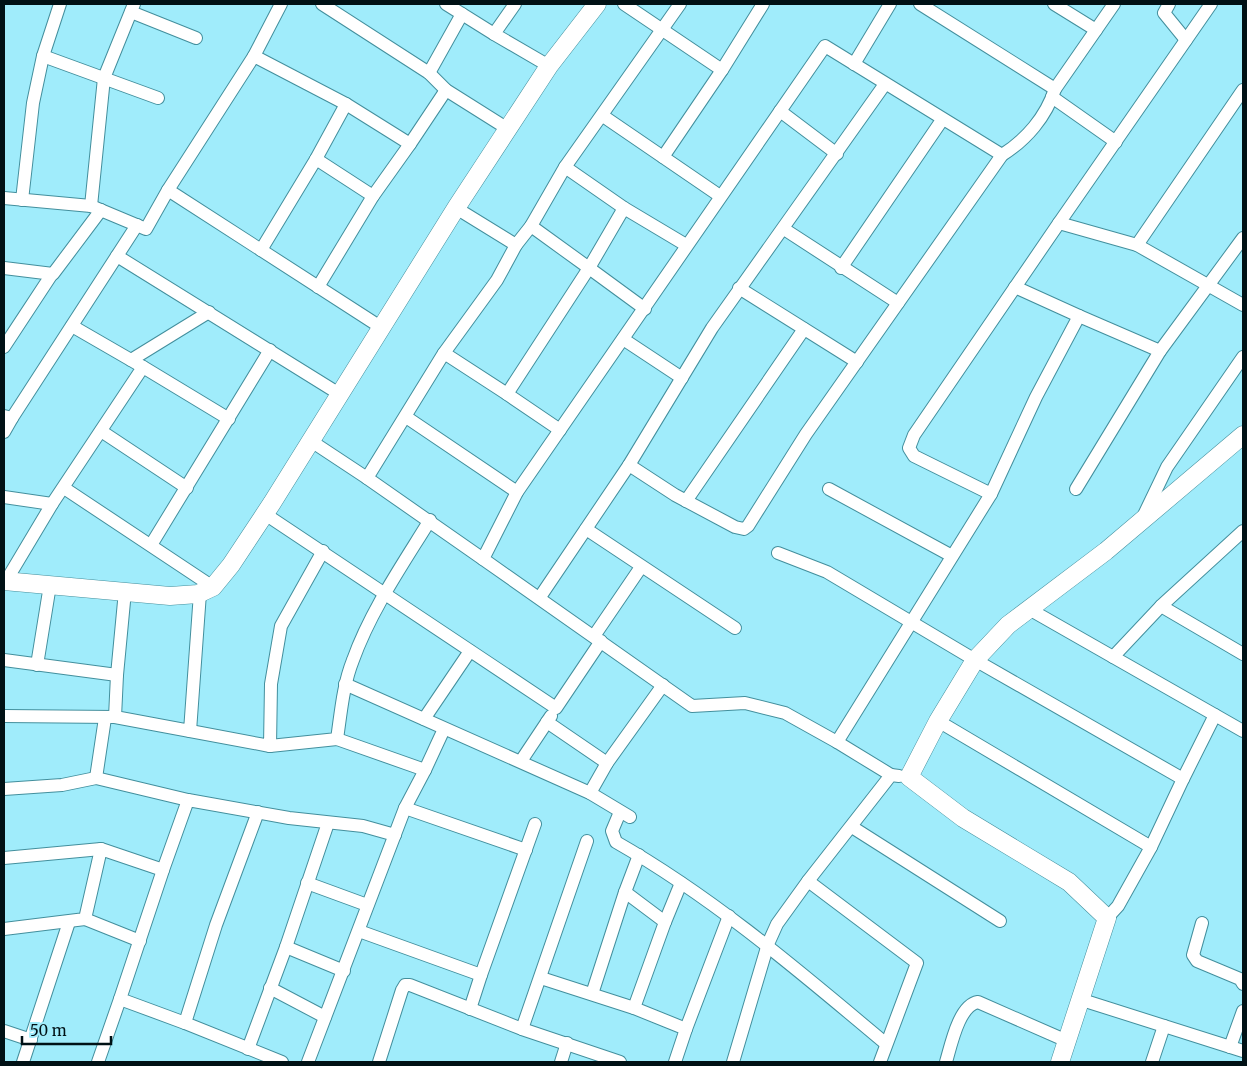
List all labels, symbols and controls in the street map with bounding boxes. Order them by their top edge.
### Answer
scale bar [22,1014,111,1046]
text: 50 m [30,1021,67,1040]

